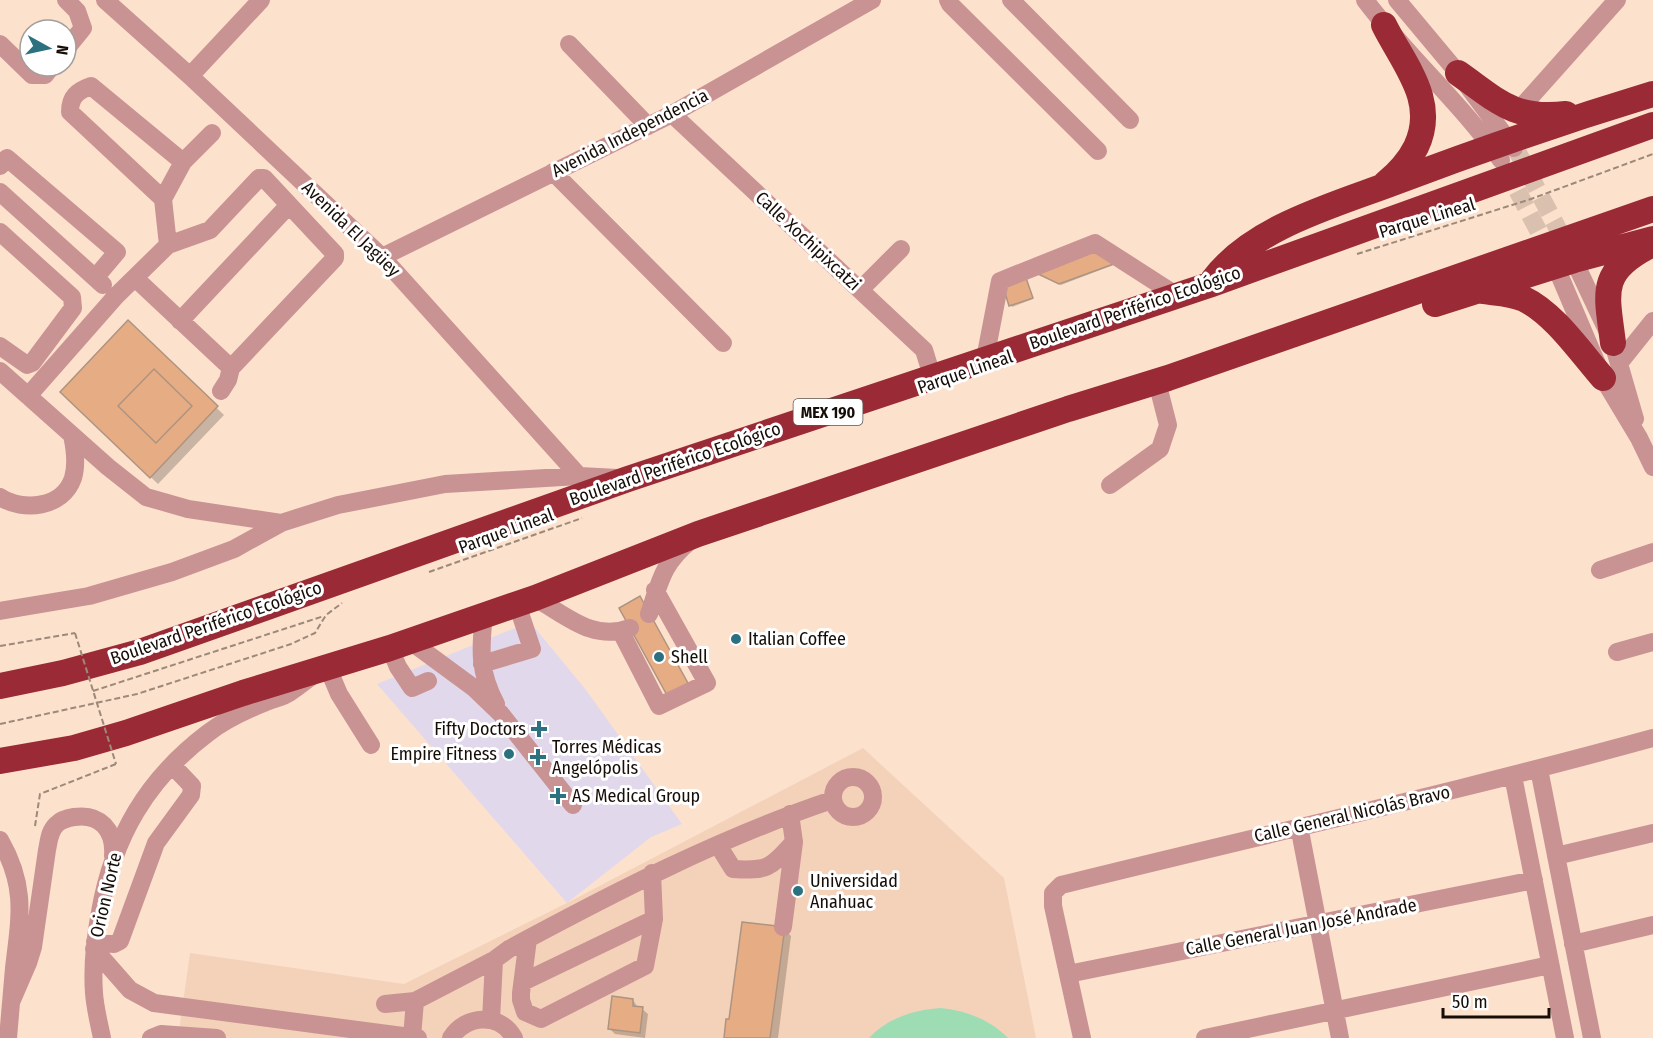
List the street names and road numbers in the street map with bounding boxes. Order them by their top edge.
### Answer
street label: Avenida Independencia [548,84,712,182]
street label: Avenida El Jagüey [297,176,405,282]
street label: Calle Xochipixcatzi [751,187,865,295]
street label: Parque Lineal [1376,193,1478,243]
street label: Boulevard Periférico Ecológico [1026,261,1244,355]
street label: Parque Lineal [914,345,1016,399]
road number: MEX 190 [794,399,862,425]
street label: Boulevard Periférico Ecológico [566,417,784,511]
street label: Parque Lineal [456,504,557,558]
street label: Boulevard Periférico Ecológico [107,576,325,670]
street label: Calle General Nicolás Bravo [1252,781,1452,847]
street label: Orion Norte [86,850,126,940]
street label: Calle General Juan José Andrade [1184,894,1418,960]

